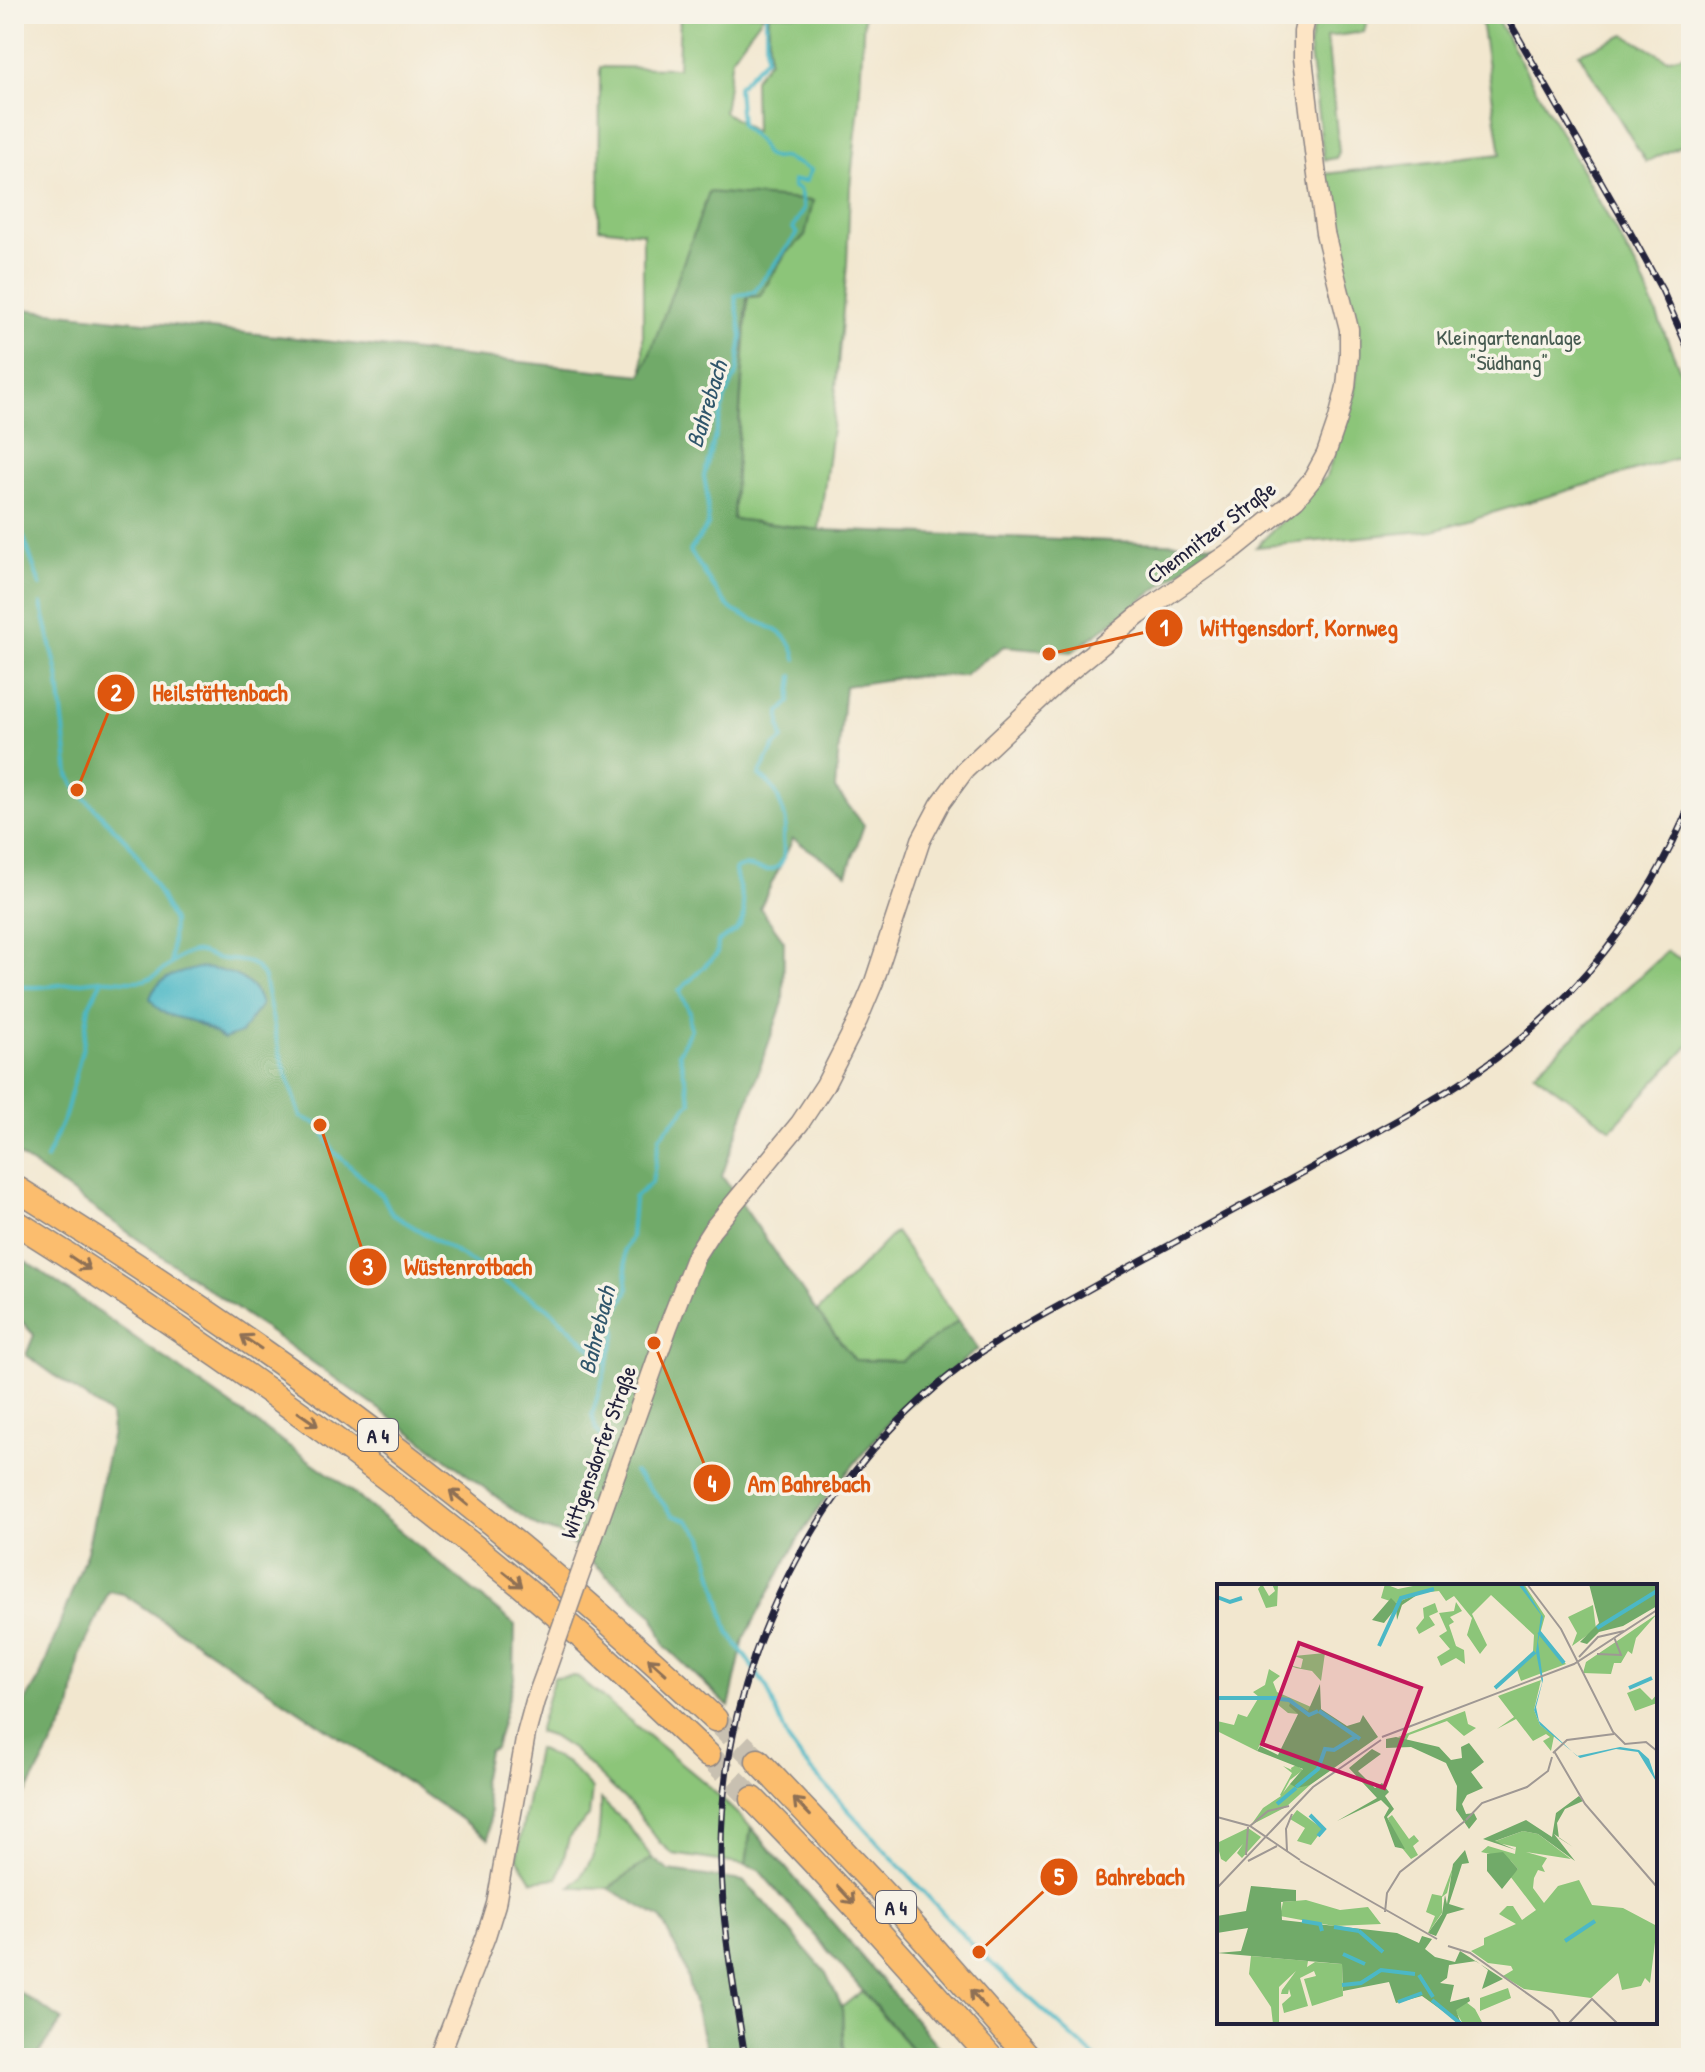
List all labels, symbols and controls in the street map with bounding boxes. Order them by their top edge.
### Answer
park label: Kleingartenanlage "Südhang" [1436,322,1582,377]
water label: Bahrebach [678,355,735,451]
street label: Chemnitzer Straße [1140,473,1282,590]
callout: Wittgensdorf, Kornweg [1144,604,1414,652]
text: 1 [1160,611,1169,643]
text: Wittgensdorf, Kornweg [1200,611,1398,644]
callout: Heilstättenbach [96,669,303,717]
text: 2 [110,676,122,708]
text: Heilstättenbach [152,676,288,708]
callout: Wüstenrotbach [348,1243,548,1291]
text: 3 [363,1250,374,1282]
text: Wüstenrotbach [404,1250,532,1282]
one-way arrow [68,1254,90,1271]
water label: Bahrebach [570,1281,623,1377]
one-way arrow [240,1334,262,1351]
street label: Wittgensdorfer Straße [553,1361,643,1543]
one-way arrow [296,1411,318,1427]
road number: A 4 [358,1419,398,1451]
callout: Am Bahrebach [692,1459,887,1507]
text: 4 [708,1467,717,1499]
text: Am Bahrebach [748,1467,870,1499]
one-way arrow [449,1489,470,1506]
one-way arrow [502,1571,523,1588]
inset map [1217,1584,1657,2024]
one-way arrow [648,1657,668,1675]
one-way arrow [793,1797,812,1817]
callout: Bahrebach [1039,1853,1200,1901]
text: 5 [1054,1860,1065,1892]
text: Bahrebach [1095,1860,1185,1892]
one-way arrow [836,1885,854,1905]
road number: A 4 [876,1891,916,1923]
one-way arrow [969,1990,987,2010]

